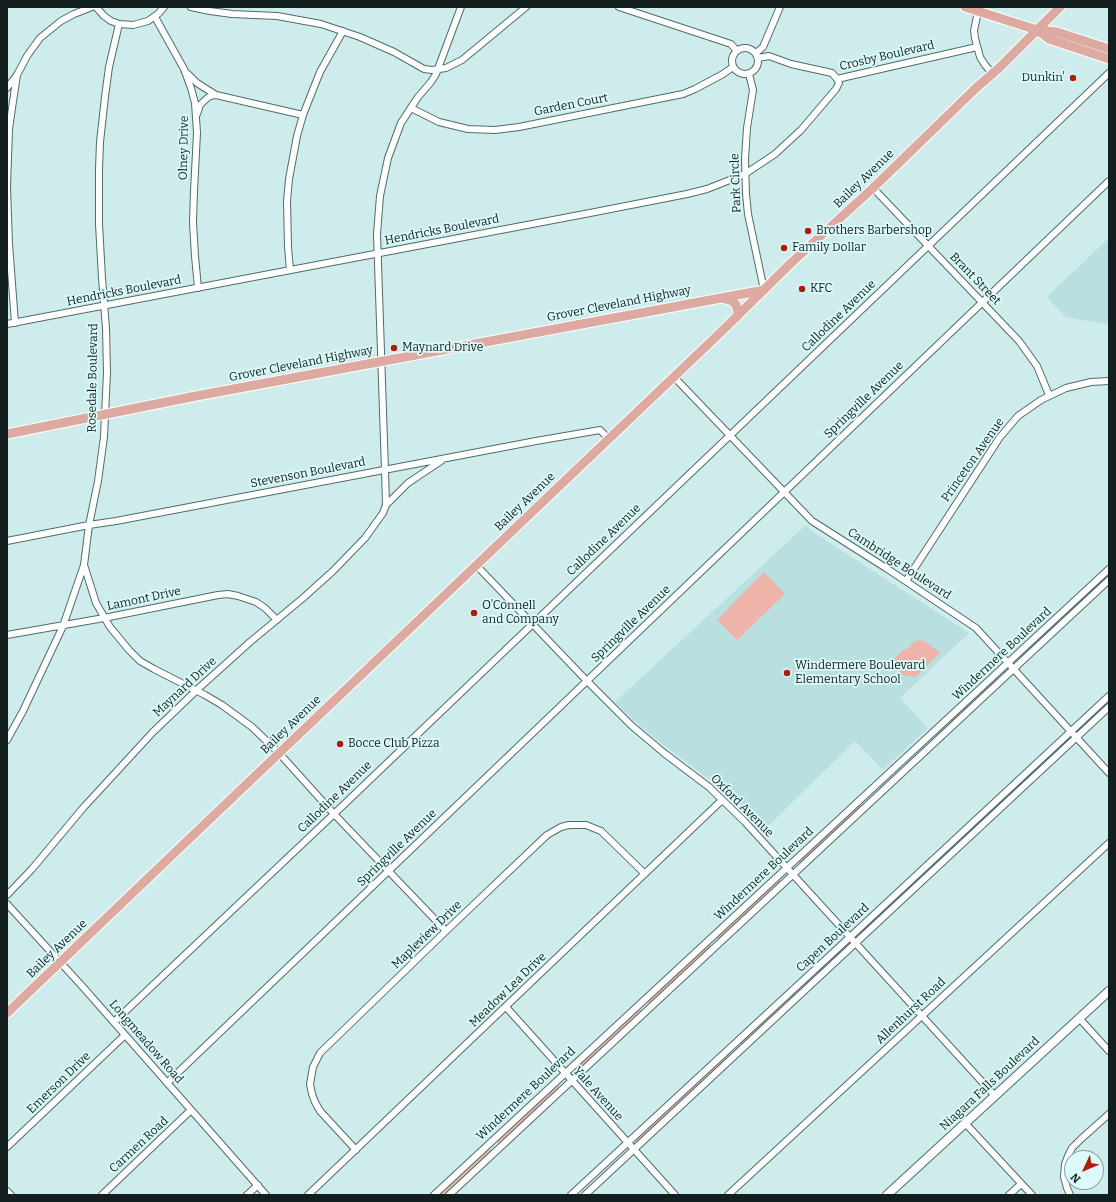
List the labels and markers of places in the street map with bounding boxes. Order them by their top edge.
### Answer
place label: Dunkin' [1022,71,1065,85]
marker: Dunkin' [1068,73,1078,83]
place label: Brothers Barbershop [816,224,932,238]
marker: Brothers Barbershop [803,226,813,236]
place label: Family Dollar [792,241,866,255]
marker: Family Dollar [779,243,789,253]
place label: KFC [810,282,832,296]
marker: KFC [797,284,807,294]
place label: Maynard Drive [402,341,483,355]
marker: Maynard Drive [389,343,399,353]
place label: O’Connell and Company [482,599,559,627]
marker: O’Connell and Company [469,608,479,618]
place label: Windermere Boulevard Elementary School [795,659,925,687]
marker: Windermere Boulevard Elementary School [782,668,792,678]
place label: Bocce Club Pizza [348,737,440,751]
marker: Bocce Club Pizza [335,739,345,749]

